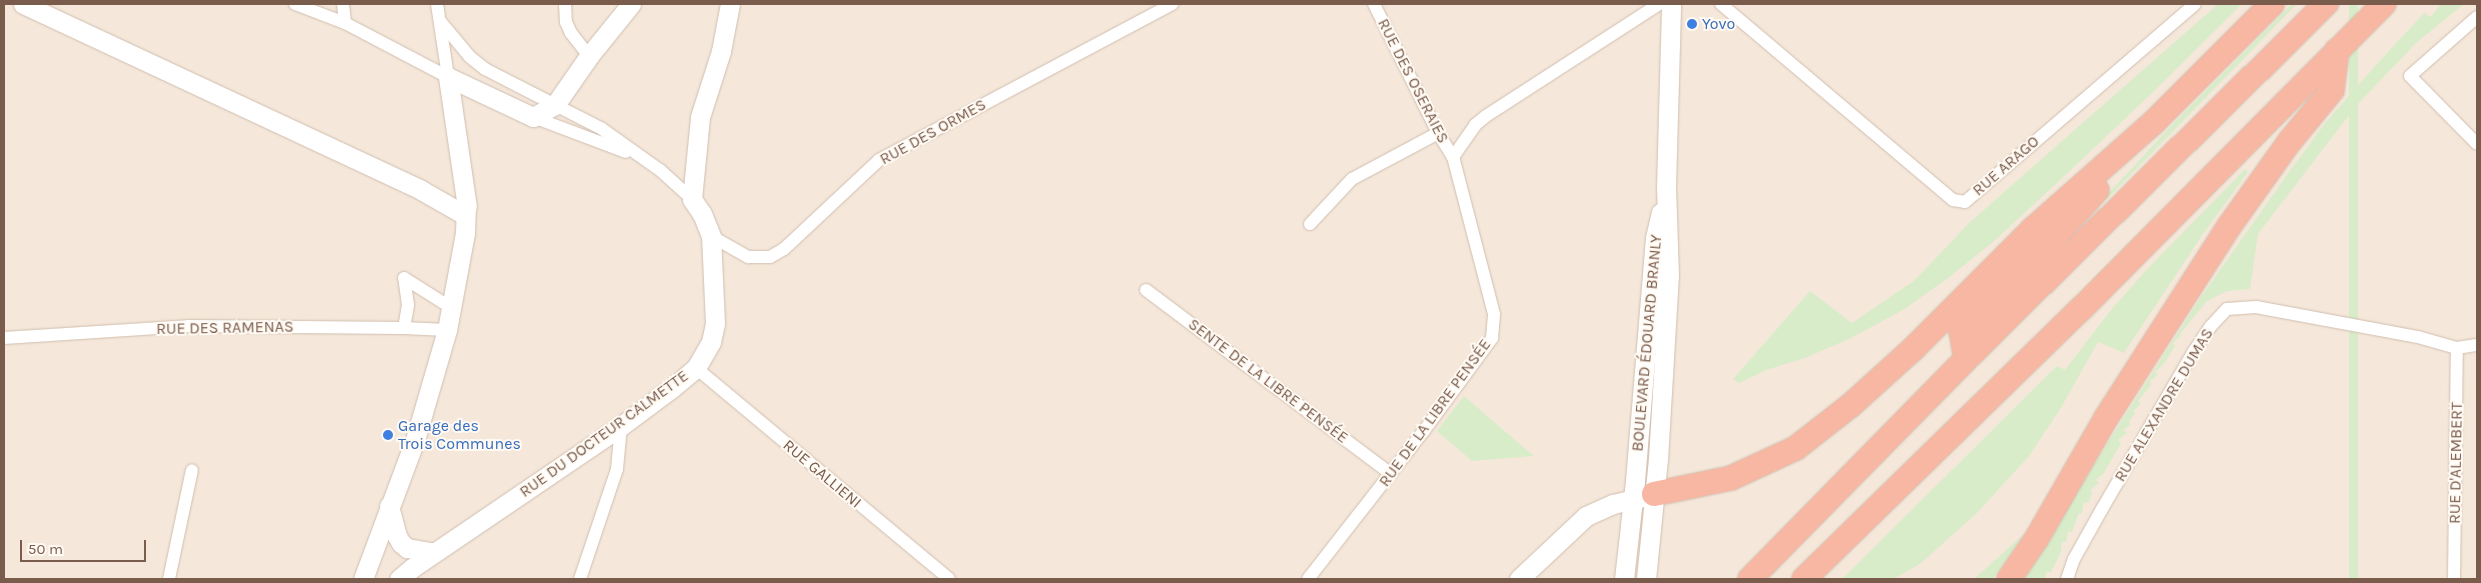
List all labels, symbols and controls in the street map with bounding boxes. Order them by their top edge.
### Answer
place label: Yovo [1702,14,1735,34]
street label: RUE DES OSERAIES [1373,16,1453,146]
marker: Yovo [1686,18,1698,30]
street label: RUE DES ORMES [877,95,989,169]
street label: RUE ARAGO [1969,132,2043,200]
street label: BOULEVARD ÉDOUARD BRANLY [1628,234,1666,452]
street label: SENTE DE LA LIBRE PENSÉE [1184,315,1352,447]
street label: RUE DES RAMENAS [156,317,294,339]
street label: RUE ALEXANDRE DUMAS [2111,325,2217,485]
street label: RUE DE LA LIBRE PENSÉE [1375,335,1495,491]
street label: RUE DU DOCTEUR CALMETTE [516,366,692,502]
street label: RUE D'ALEMBERT [2445,402,2467,524]
place label: Garage des Trois Communes [398,416,521,454]
marker: Garage des Trois Communes [382,429,394,441]
street label: RUE GALLIENI [779,436,865,512]
scale bar [22,530,149,562]
text: 50 m [28,540,63,558]

